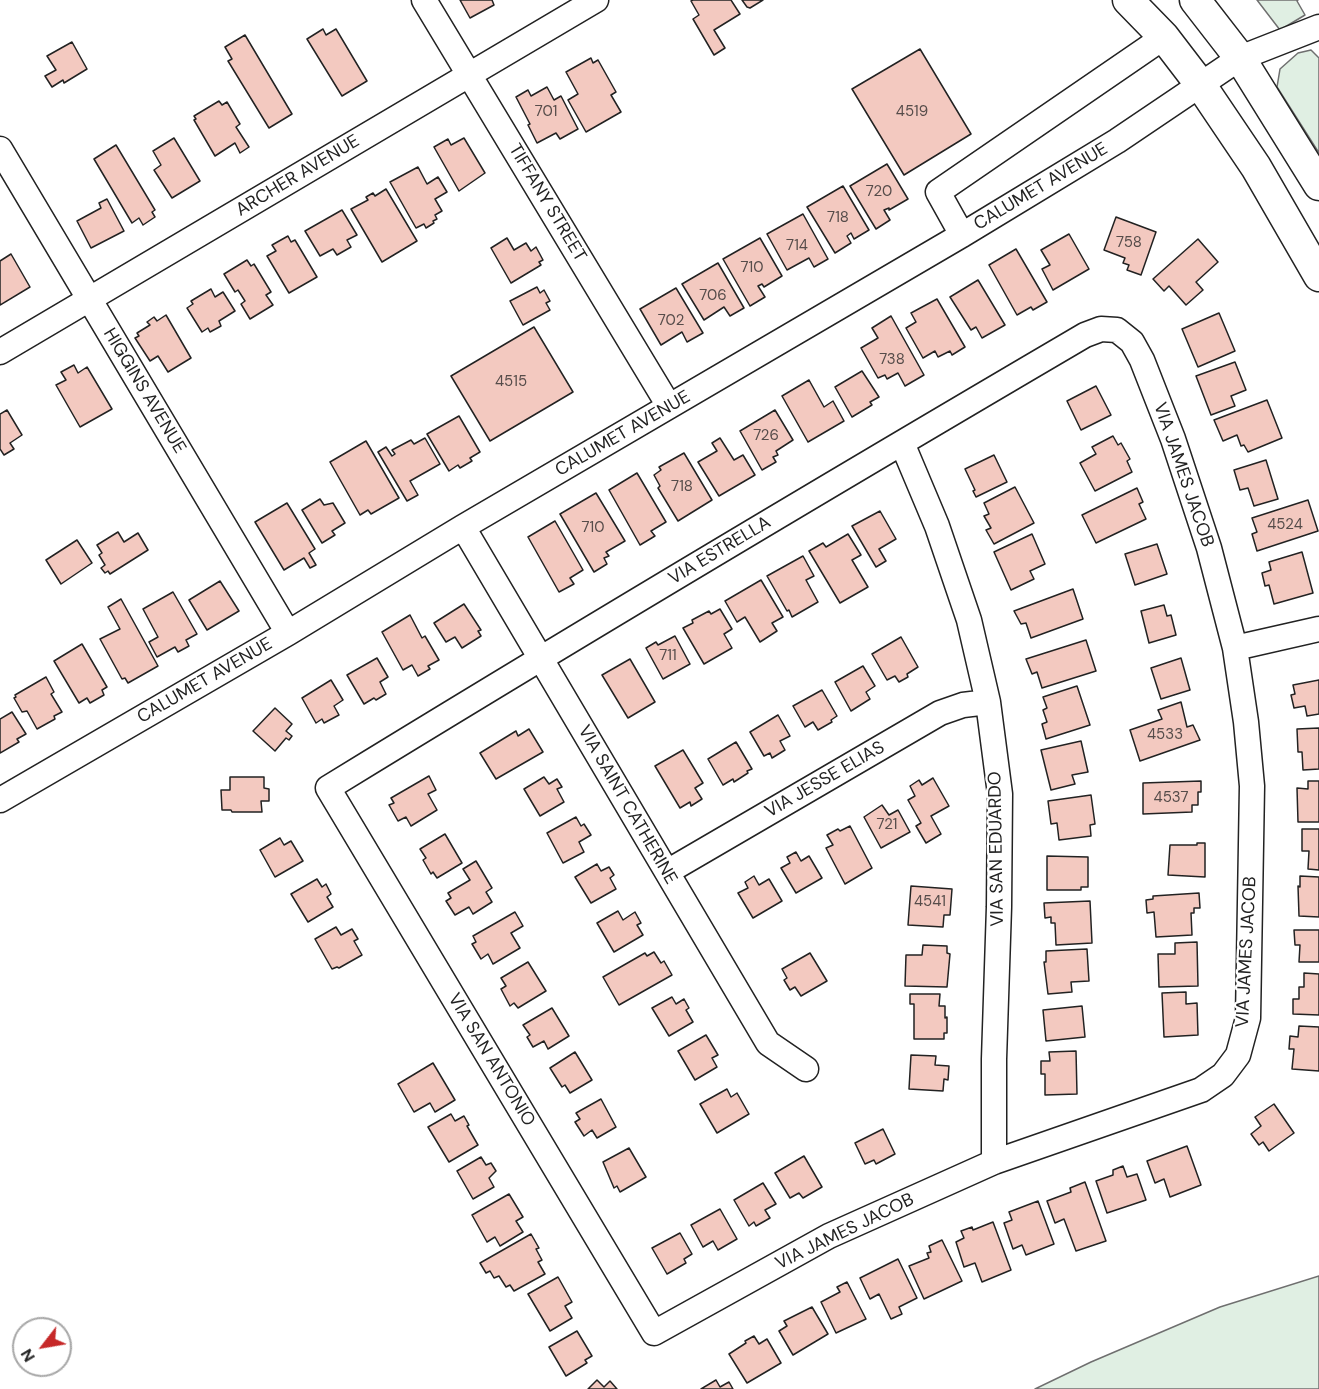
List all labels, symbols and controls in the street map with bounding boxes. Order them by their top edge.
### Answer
house number: 701 [535,103,557,121]
house number: 4519 [896,103,928,121]
street label: ARCHER AVENUE [232,131,364,221]
street label: CALUMET AVENUE [970,139,1112,235]
street label: TIFFANY STREET [503,140,591,266]
house number: 720 [866,183,892,201]
house number: 718 [827,209,849,227]
house number: 758 [1116,234,1142,252]
house number: 714 [786,237,808,255]
house number: 710 [740,259,764,277]
house number: 706 [699,287,727,305]
house number: 702 [658,312,684,330]
street label: HIGGINS AVENUE [98,324,190,458]
house number: 738 [879,351,905,369]
house number: 4515 [495,373,527,391]
street label: CALUMET AVENUE [552,387,694,481]
street label: VIA JAMES JACOB [1148,400,1218,550]
house number: 726 [753,427,779,445]
house number: 718 [671,478,693,496]
street label: VIA ESTRELLA [665,512,775,590]
house number: 4524 [1267,516,1303,534]
house number: 710 [581,519,605,537]
street label: CALUMET AVENUE [134,634,276,728]
house number: 711 [659,647,677,665]
street label: VIA SAINT CATHERINE [573,722,681,888]
house number: 4533 [1147,726,1183,744]
street label: VIA JESSE ELIAS [761,737,889,823]
street label: VIA SAN EDUARDO [985,771,1009,927]
house number: 4537 [1154,789,1188,807]
house number: 721 [877,816,897,834]
street label: VIA JAMES JACOB [1232,876,1262,1028]
house number: 4541 [914,893,946,911]
street label: VIA SAN ANTONIO [443,990,539,1130]
street label: VIA JAMES JACOB [772,1189,918,1275]
north arrow [12,1317,72,1377]
text: N [16,1345,40,1366]

